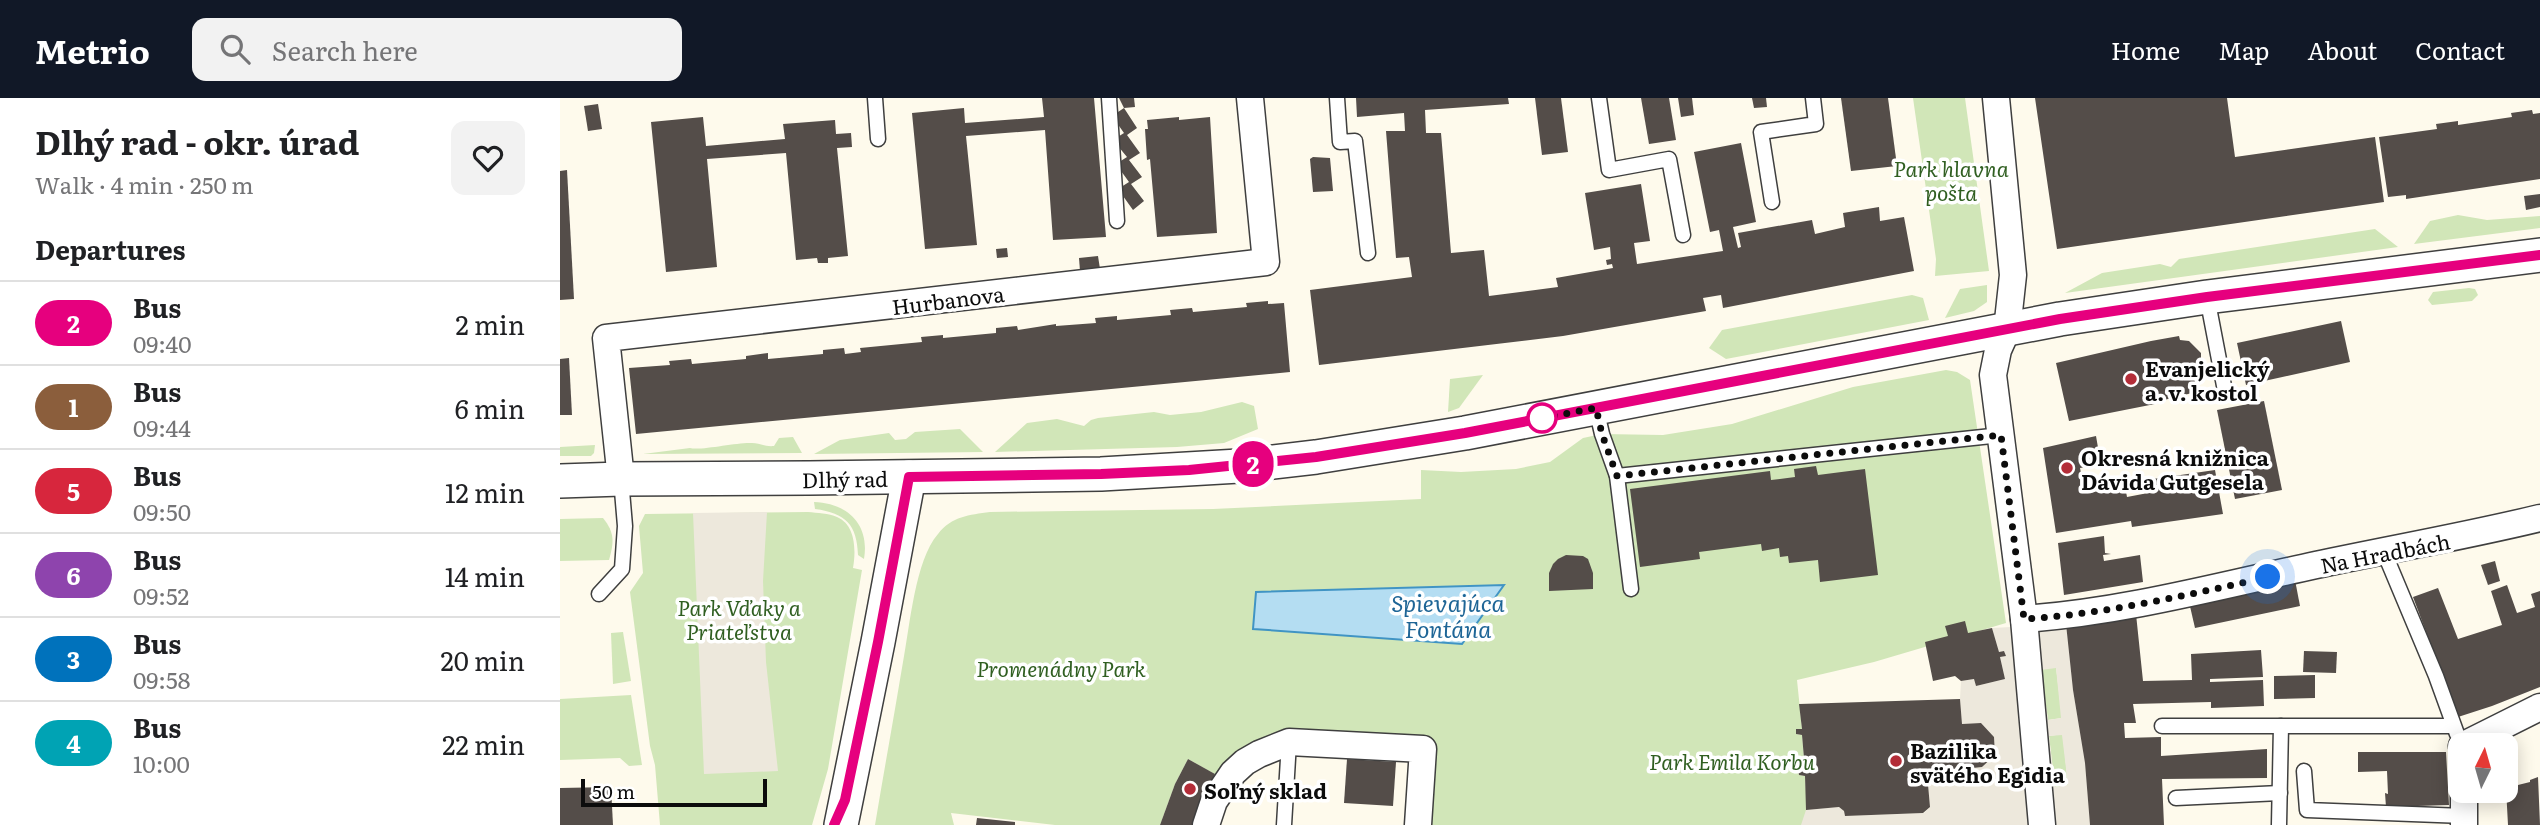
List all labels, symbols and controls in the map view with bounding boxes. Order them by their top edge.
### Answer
search box [192,18,682,81]
text: Metrio [35,25,150,74]
icon: search [216,30,254,68]
text: Search here [272,30,418,69]
text: Home [2111,32,2180,67]
text: Map [2218,32,2269,67]
text: About [2307,32,2377,67]
text: Contact [2415,32,2505,67]
text: Dlhý rad - okr. úrad [35,116,359,165]
button: heart [451,121,525,195]
park label: Park hlavna pošta [1893,152,2009,207]
text: Walk · 4 min · 250 m [35,167,254,201]
text: Departures [35,229,186,268]
street label: Hurbanova [890,277,1007,321]
text: Bus [133,287,181,326]
text: 2 min [456,304,525,343]
text: 2 [67,305,80,340]
text: 09:40 [133,326,192,360]
place label: Evanjelický a. v. kostol [2145,352,2270,407]
text: Bus [133,371,181,410]
marker: Evanjelický a. v. kostol [2123,371,2139,387]
text: 6 min [455,388,525,427]
text: 1 [69,389,78,424]
unlabelled marker [1527,403,1557,433]
text: 09:44 [133,410,191,444]
line badge: 2 [1230,441,1276,487]
place label: Okresná knižnica Dávida Gutgesela [2081,441,2270,496]
text: 2 [1247,446,1259,481]
text: Bus [133,455,181,494]
marker: Okresná knižnica Dávida Gutgesela [2059,460,2075,476]
street label: Dlhý rad [802,462,888,494]
text: 12 min [445,472,525,511]
text: 5 [67,473,80,508]
text: 09:50 [133,494,191,528]
street label: Na Hradbách [2317,524,2453,580]
text: Bus [133,539,181,578]
text: 14 min [445,556,525,595]
text: 6 [66,557,81,592]
your location [2250,559,2285,594]
text: 09:52 [133,578,189,612]
water label: Spievajúca Fontána [1391,585,1505,645]
park label: Park Vďaky a Priateľstva [677,591,801,646]
text: Bus [133,623,181,662]
text: 20 min [440,640,525,679]
text: 3 [67,641,80,676]
park label: Promenádny Park [976,652,1146,683]
text: 09:58 [133,662,190,696]
text: Bus [133,707,181,746]
text: 22 min [442,724,525,763]
text: 4 [66,725,81,760]
north arrow [2448,733,2518,803]
map controls [2448,733,2518,803]
place label: Bazilika svätého Egidia [1910,734,2066,789]
park label: Park Emila Korbu [1649,745,1815,776]
text: 10:00 [133,746,190,780]
marker: Bazilika svätého Egidia [1888,753,1904,769]
place label: Soľný sklad [1204,774,1327,805]
scale bar [581,776,766,808]
text: 50 m [592,777,635,805]
marker: Soľný sklad [1182,781,1198,797]

